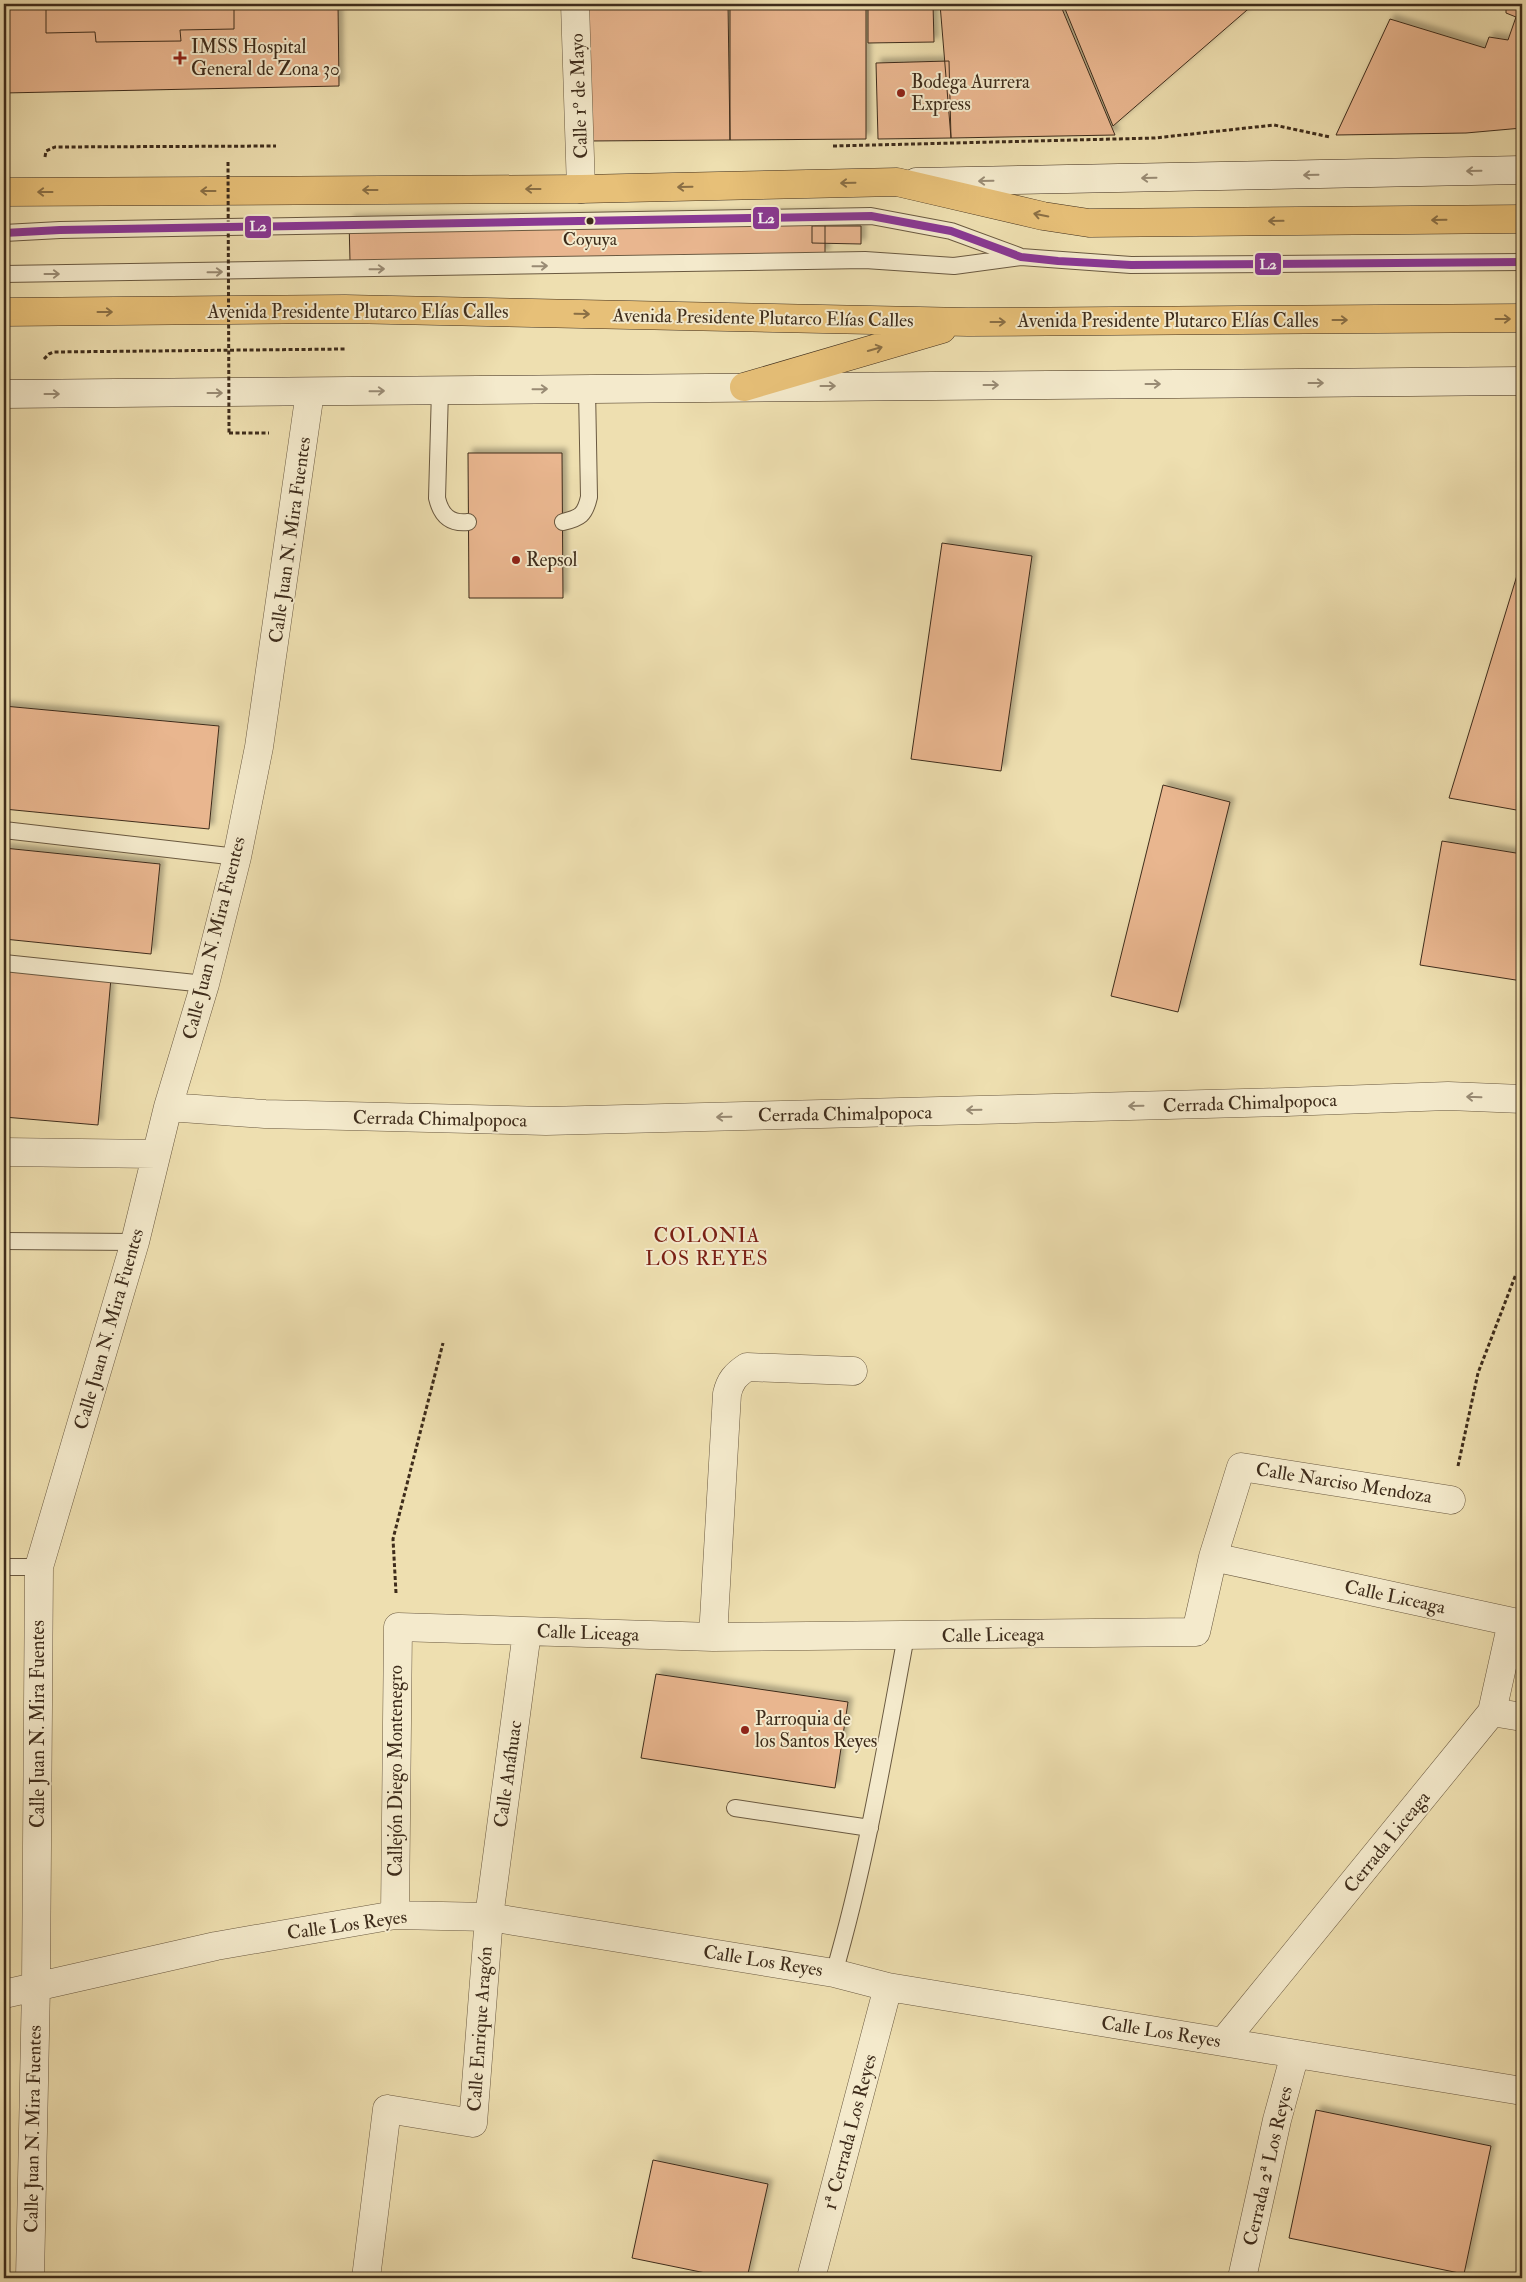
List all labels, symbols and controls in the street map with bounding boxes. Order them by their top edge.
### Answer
street label: Calle 1º de Mayo [565,33,593,159]
place label: IMSS Hospital General de Zona 30 [191,35,340,81]
marker: IMSS Hospital General de Zona 30 [173,51,187,65]
place label: Bodega Aurrera Express [911,70,1030,117]
marker: Bodega Aurrera Express [895,87,907,99]
one-way arrow [1466,166,1482,176]
one-way arrow [1303,170,1320,180]
one-way arrow [1141,173,1157,183]
one-way arrow [978,176,994,186]
one-way arrow [840,178,856,188]
one-way arrow [678,182,694,191]
one-way arrow [525,184,541,194]
one-way arrow [362,185,378,195]
one-way arrow [200,186,216,196]
one-way arrow [37,187,54,197]
line badge: L2 [752,206,780,230]
text: L2 [757,210,775,227]
one-way arrow [1034,210,1050,220]
line badge: L2 [244,215,272,239]
one-way arrow [1431,215,1447,225]
marker: Coyuya [585,216,595,226]
one-way arrow [1268,216,1284,226]
text: L2 [249,218,267,235]
place label: Coyuya [563,228,618,251]
line badge: L2 [1254,252,1282,276]
text: L2 [1259,256,1277,273]
one-way arrow [532,261,548,271]
one-way arrow [369,264,385,274]
one-way arrow [207,267,223,276]
one-way arrow [44,269,60,279]
street label: Avenida Presidente Plutarco Elías Calles [206,300,509,324]
street label: Avenida Presidente Plutarco Elías Calles [611,303,914,333]
one-way arrow [96,307,113,317]
one-way arrow [574,309,590,319]
street label: Avenida Presidente Plutarco Elías Calles [1016,309,1319,333]
one-way arrow [1494,314,1510,324]
one-way arrow [1332,315,1348,325]
one-way arrow [990,317,1006,327]
one-way arrow [867,343,883,353]
one-way arrow [1307,378,1323,388]
one-way arrow [1144,379,1161,389]
one-way arrow [982,380,998,390]
one-way arrow [820,381,836,391]
one-way arrow [532,384,548,394]
one-way arrow [369,386,385,396]
one-way arrow [206,388,223,398]
one-way arrow [44,389,60,399]
street label: Calle Juan N. Mira Fuentes [264,435,316,645]
place label: Repsol [526,548,578,573]
marker: Repsol [510,554,522,566]
street label: Calle Juan N. Mira Fuentes [177,834,251,1042]
street label: Cerrada Chimalpopoca [1162,1088,1338,1119]
one-way arrow [1466,1092,1482,1102]
street label: Cerrada Chimalpopoca [758,1100,933,1129]
one-way arrow [1128,1101,1144,1111]
street label: Cerrada Chimalpopoca [353,1105,528,1134]
one-way arrow [966,1106,982,1115]
one-way arrow [716,1112,732,1122]
district label: COLONIA LOS REYES [645,1223,769,1271]
street label: Calle Juan N. Mira Fuentes [69,1226,149,1432]
street label: Calle Narciso Mendoza [1254,1457,1434,1509]
street label: Calle Liceaga [1342,1575,1448,1619]
street label: Calle Liceaga [536,1619,640,1647]
street label: Calle Juan N. Mira Fuentes [26,1620,50,1828]
street label: Calle Liceaga [942,1622,1045,1648]
street label: Callejón Diego Montenegro [384,1665,408,1877]
place label: Parroquia de los Santos Reyes [755,1707,877,1753]
street label: Calle Anáhuac [489,1718,527,1829]
marker: Parroquia de los Santos Reyes [739,1724,751,1736]
street label: Cerrada Liceaga [1339,1786,1436,1898]
street label: Calle Los Reyes [285,1905,409,1945]
street label: Calle Los Reyes [701,1940,825,1982]
street label: Calle Enrique Aragón [462,1945,498,2112]
street label: Calle Los Reyes [1099,2011,1223,2053]
street label: Calle Juan N. Mira Fuentes [19,2025,47,2233]
street label: 1ª Cerrada Los Reyes [818,2051,882,2213]
street label: Cerrada 2ª Los Reyes [1238,2084,1298,2248]

